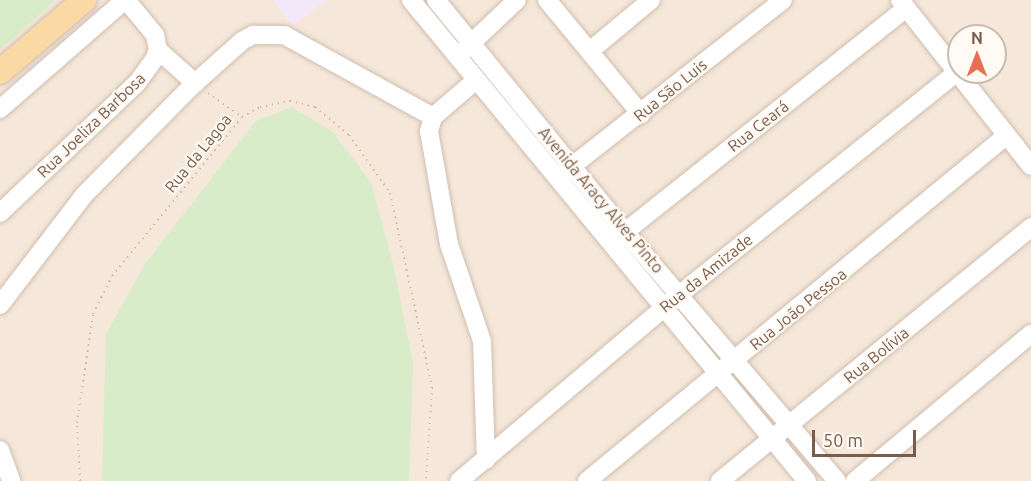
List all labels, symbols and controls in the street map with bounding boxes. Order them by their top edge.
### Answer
north arrow [947,24,1007,84]
text: N [971,29,983,47]
street label: Rua São Luis [629,55,711,125]
street label: Rua Joeliza Barbosa [33,69,149,181]
street label: Rua Ceará [724,96,792,156]
street label: Rua da Lagoa [161,110,235,196]
street label: Avenida Aracy Alves Pinto [534,123,668,277]
street label: Rua da Amizade [656,230,756,316]
street label: Rua João Pessoa [746,264,850,354]
street label: Rua Bolívia [839,323,913,387]
scale bar [815,418,918,456]
text: 50 m [823,430,863,450]

